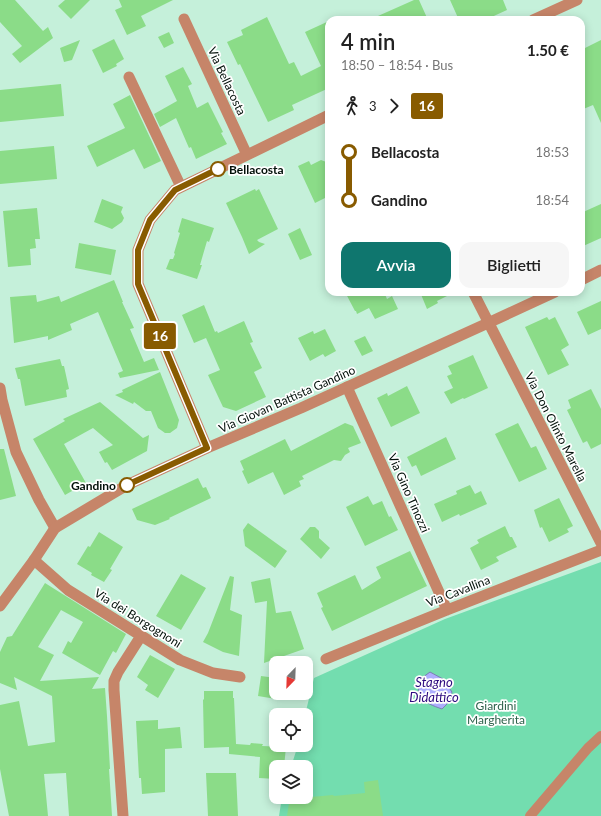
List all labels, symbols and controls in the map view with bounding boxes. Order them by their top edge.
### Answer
text: 4 min [341,28,395,55]
text: 1.50 € [527,41,569,59]
street label: Via Bellacosta [205,44,249,118]
text: 18:50 – 18:54 · Bus [341,57,453,73]
icon: walk [341,95,363,117]
icon: forward [383,95,405,117]
text: 16 [419,97,435,114]
text: 3 [369,98,377,114]
text: Bellacosta [371,143,439,161]
text: 18:53 [536,144,569,160]
marker: Bellacosta [210,161,226,177]
place label: Bellacosta [229,162,284,177]
text: Gandino [371,191,427,209]
text: 18:54 [536,192,569,208]
button: Avvia [341,242,451,288]
button: Biglietti [459,242,569,288]
line badge: 16 [142,323,178,349]
text: 16 [152,327,168,344]
street label: Via Giovan Battista Gandino [216,362,358,436]
street label: Via Don Olinto Marella [522,370,590,484]
street label: Via Gino Tinozzi [385,451,433,535]
marker: Gandino [119,477,135,493]
place label: Gandino [71,478,116,493]
street label: Via Cavallina [424,572,492,610]
street label: Via dei Borgognoni [92,585,184,651]
north arrow [269,656,313,700]
map controls [269,656,313,804]
water label: Stagno Didattico [409,674,459,705]
park label: Giardini Margherita [467,698,525,727]
button: locate [269,708,313,752]
button: layers [269,760,313,804]

